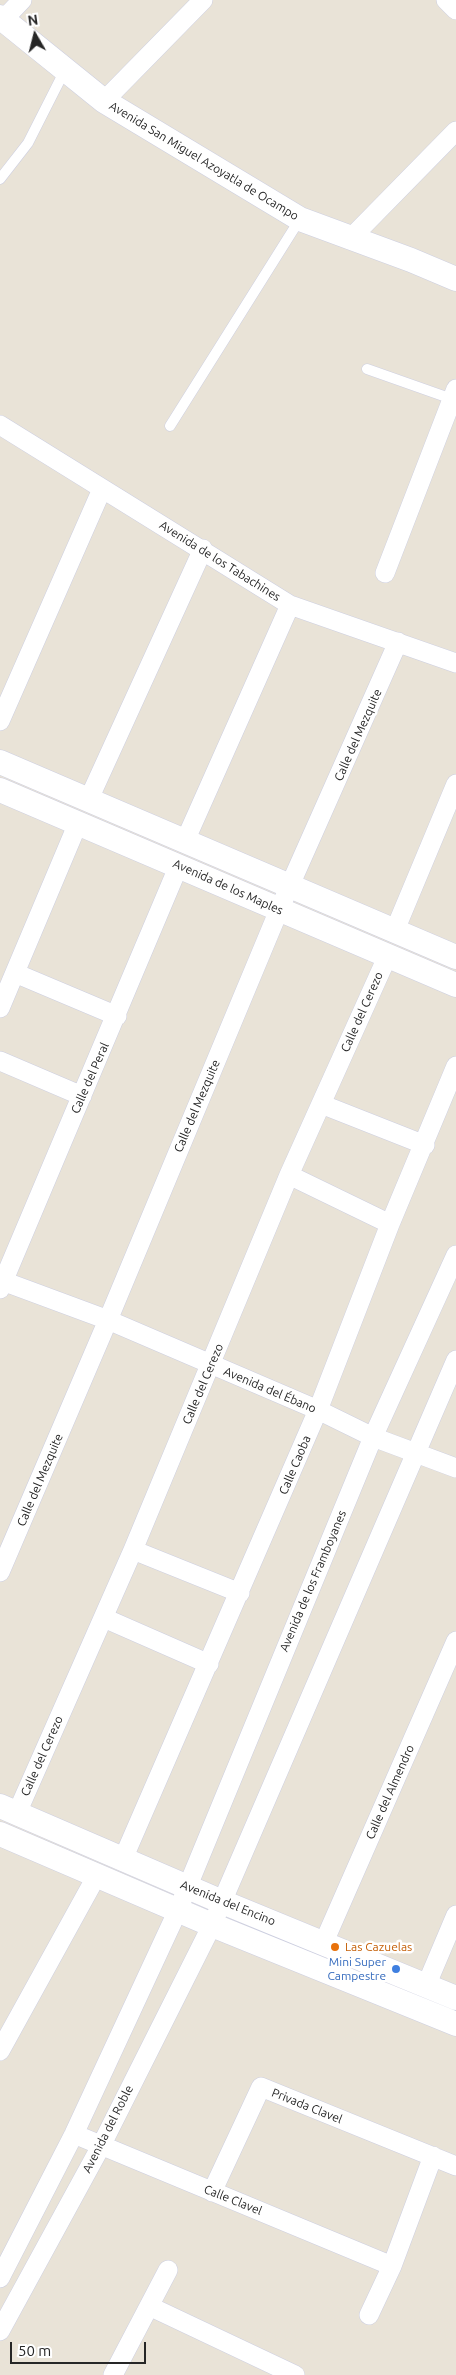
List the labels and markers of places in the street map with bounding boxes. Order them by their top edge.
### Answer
place label: Las Cazuelas [345,1940,412,1954]
marker: Las Cazuelas [329,1941,341,1953]
place label: Mini Super Campestre [327,1955,386,1983]
marker: Mini Super Campestre [390,1963,402,1975]

